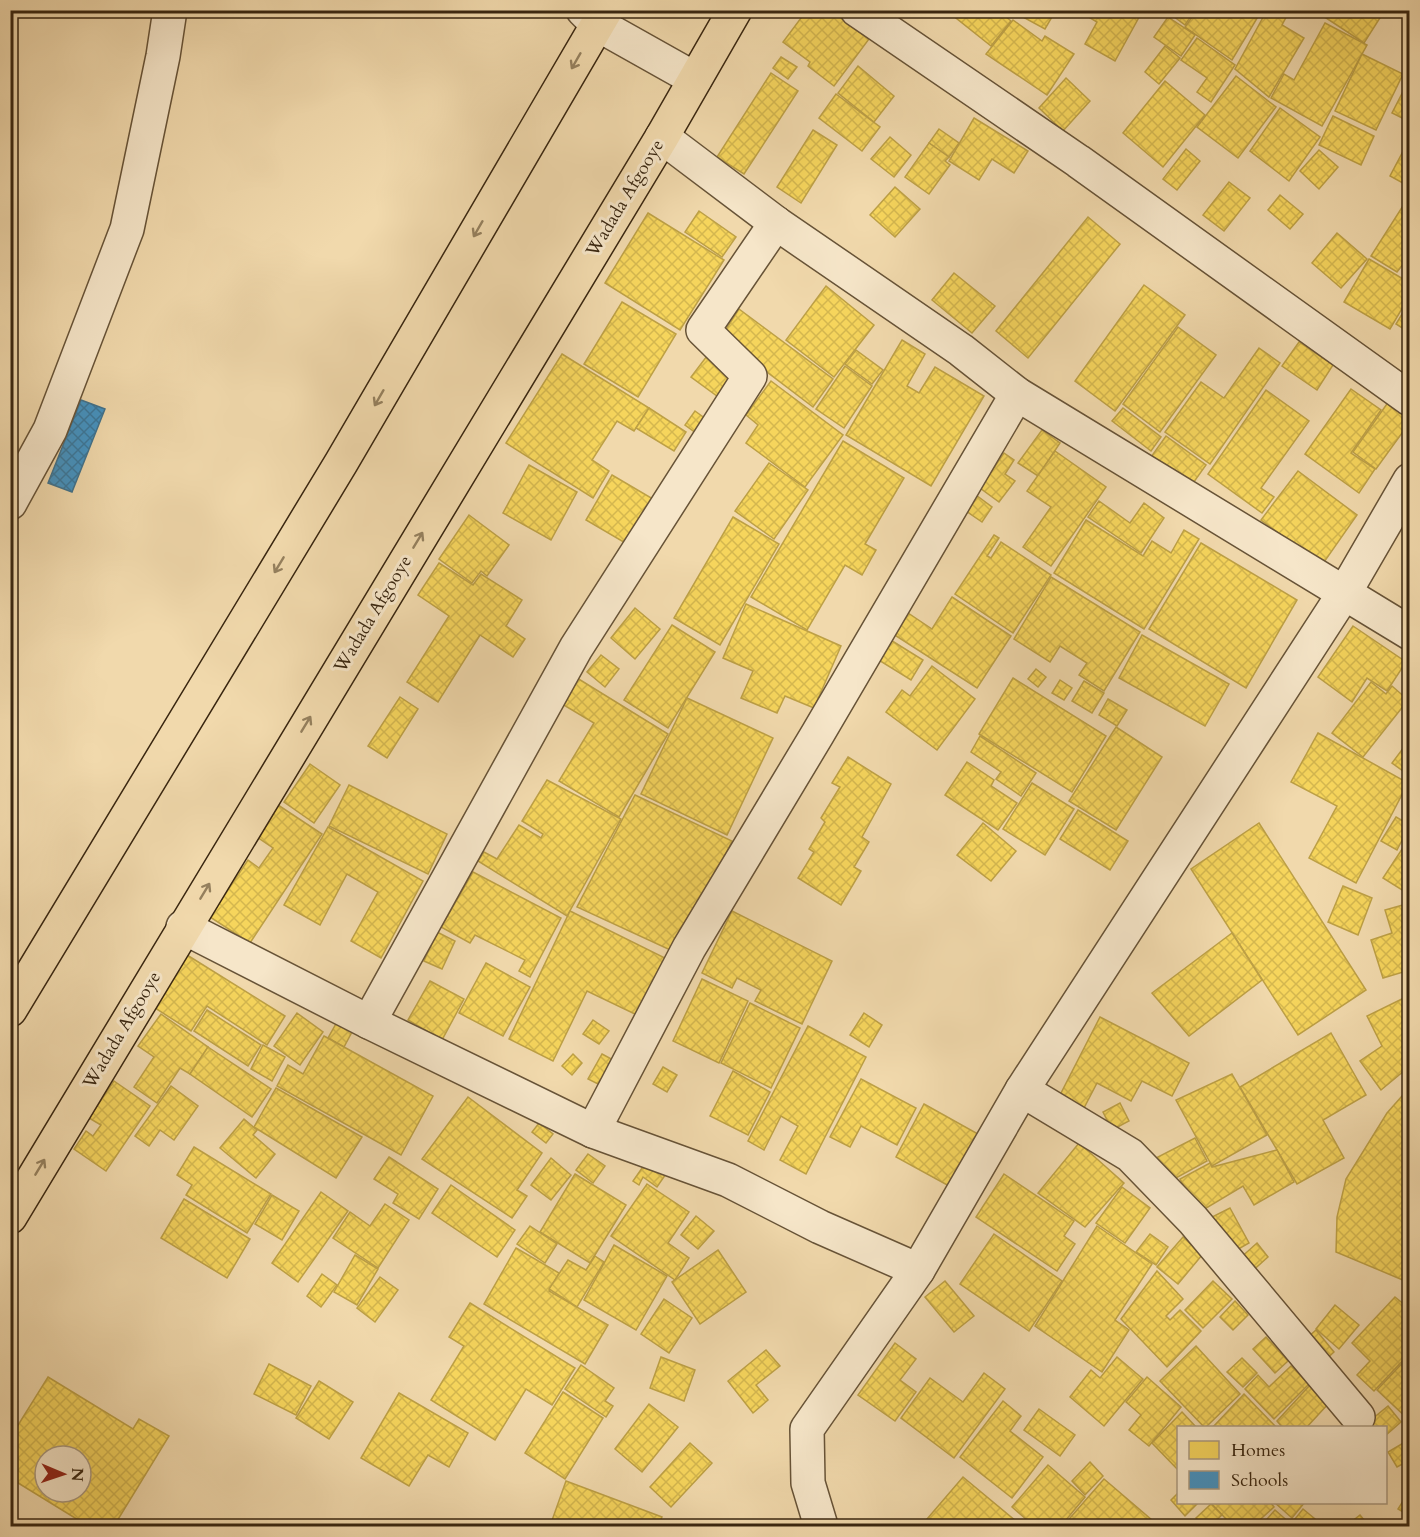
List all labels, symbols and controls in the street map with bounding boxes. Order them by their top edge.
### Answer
one-way arrow [570,52,582,69]
street label: Wadada Afgooye [580,135,670,262]
one-way arrow [471,220,483,237]
one-way arrow [373,389,385,406]
one-way arrow [413,532,425,549]
street label: Wadada Afgooye [328,551,418,678]
one-way arrow [273,556,285,573]
one-way arrow [301,716,313,733]
one-way arrow [200,883,212,900]
street label: Wadada Afgooye [77,967,167,1094]
one-way arrow [35,1159,47,1176]
legend [1177,1426,1387,1504]
text: Homes [1231,1438,1285,1463]
north arrow [33,1444,93,1504]
text: N [66,1467,88,1482]
text: Schools [1231,1468,1288,1493]

